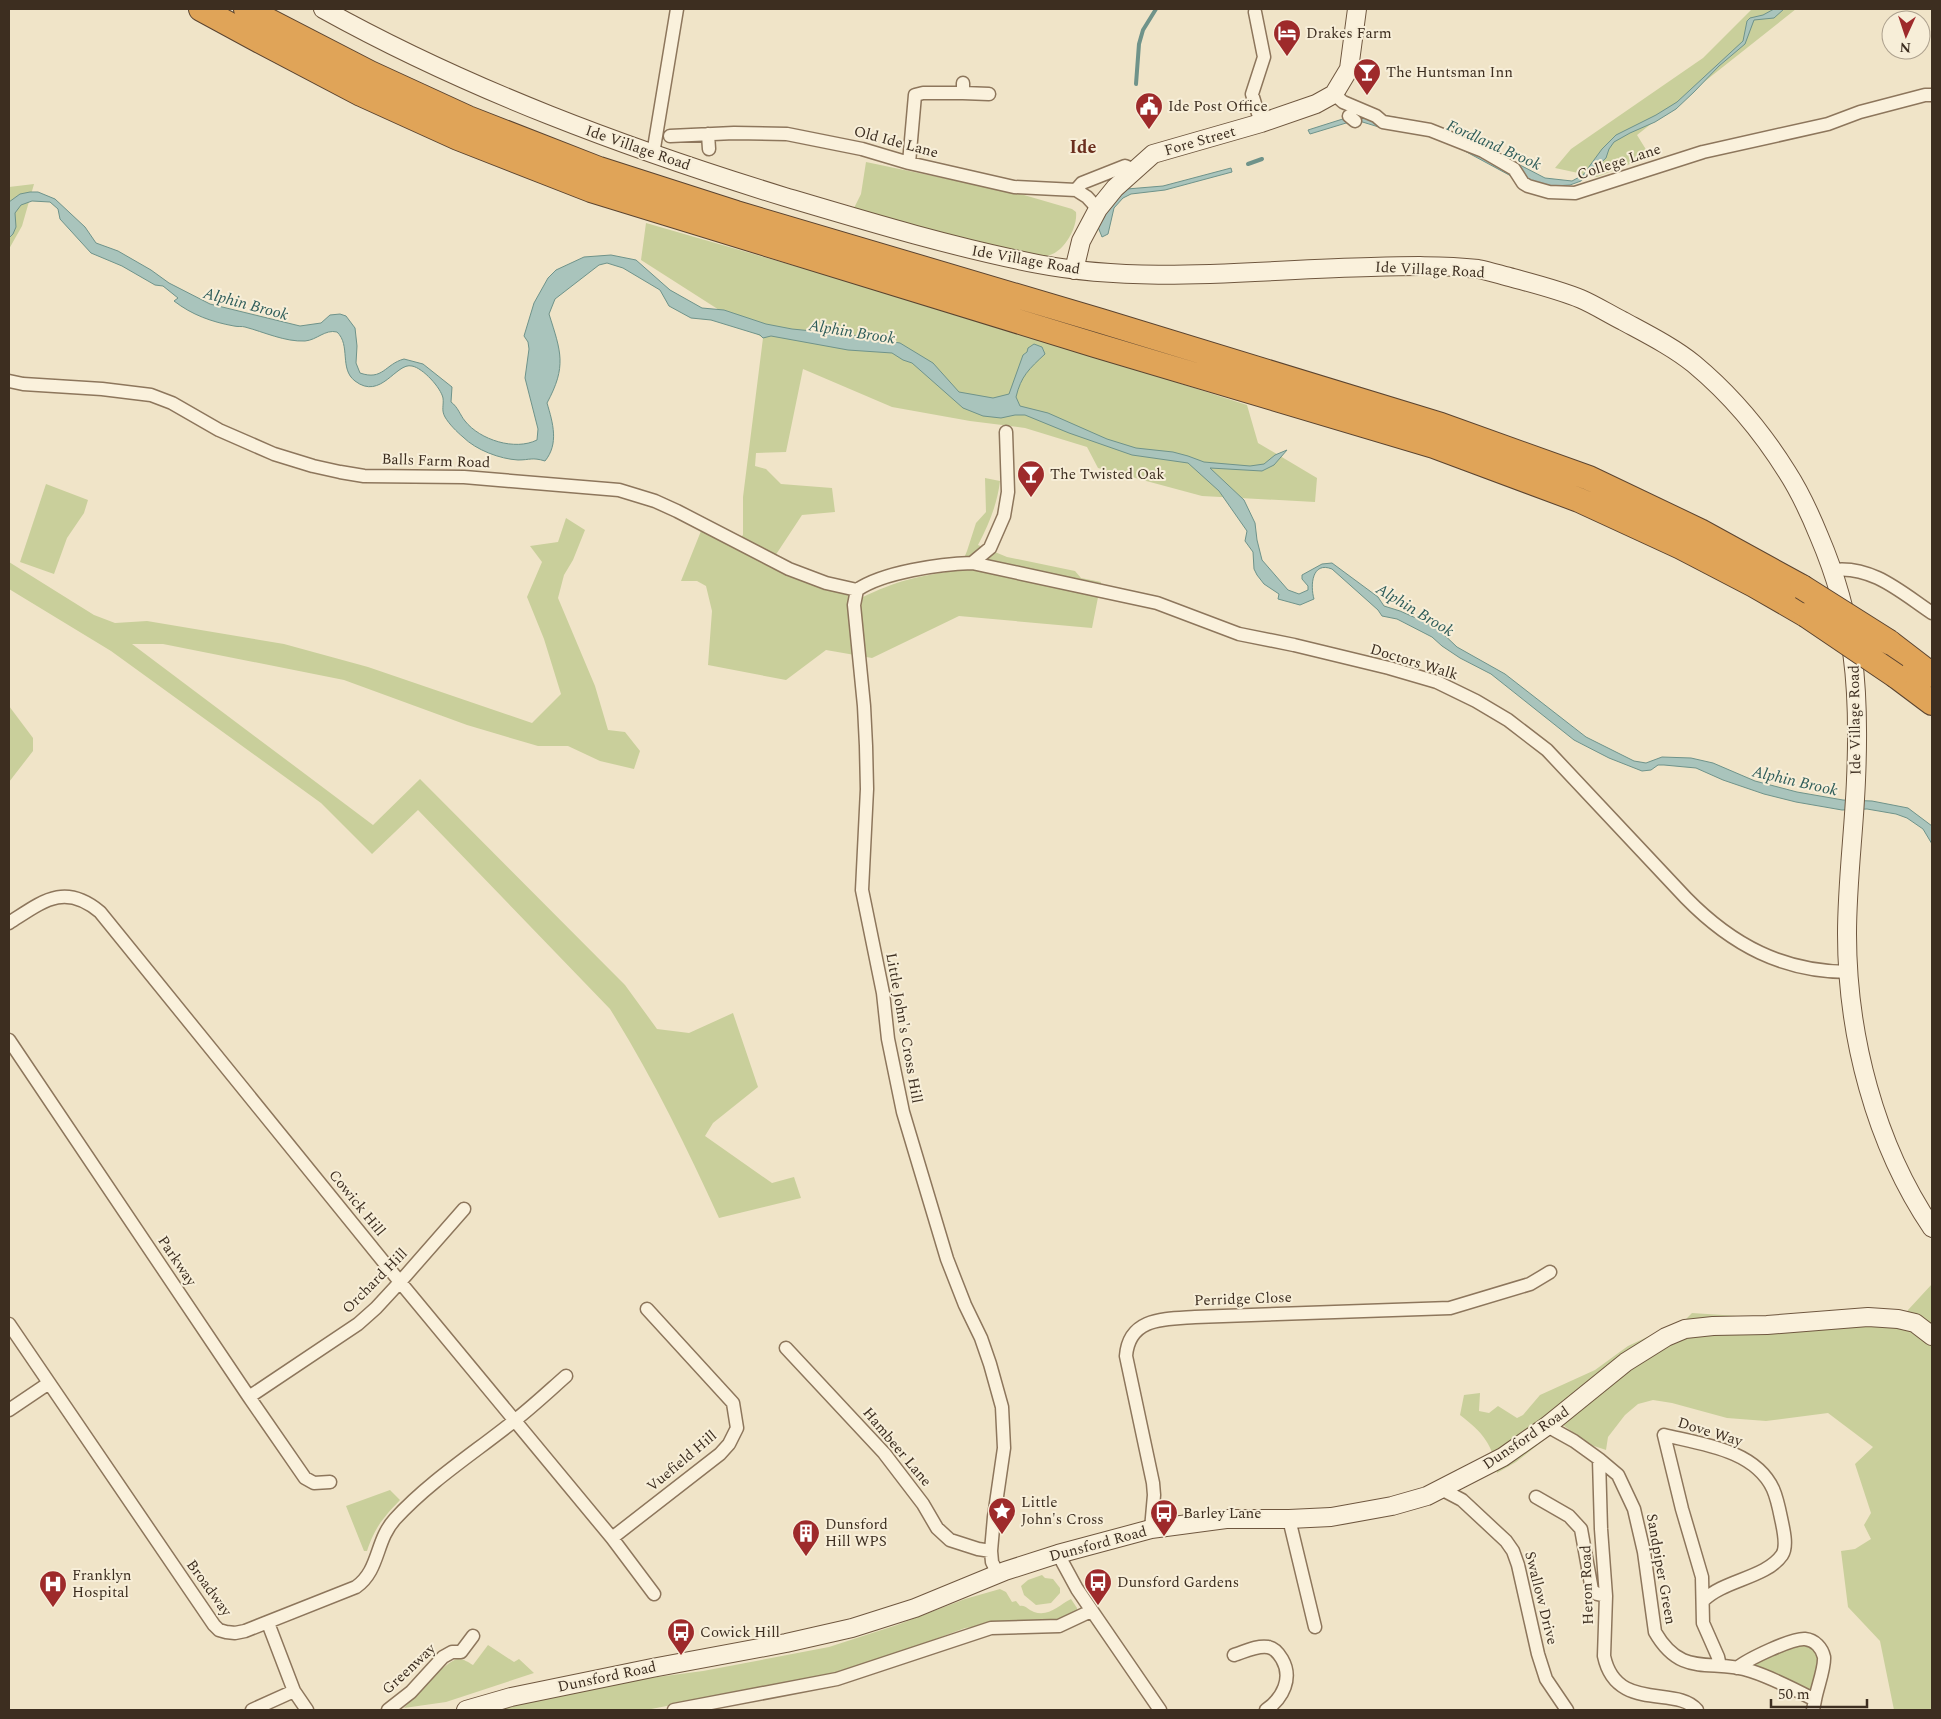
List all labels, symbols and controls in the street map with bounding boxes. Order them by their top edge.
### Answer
north arrow [1881,10,1931,60]
hotel icon: Drakes Farm [1272,18,1302,57]
place label: Drakes Farm [1306,22,1392,45]
text: N [1899,37,1912,58]
bar icon: The Huntsman Inn [1352,57,1382,96]
place label: The Huntsman Inn [1386,61,1513,84]
public building icon: Ide Post Office [1134,91,1164,130]
place label: Ide Post Office [1168,95,1268,118]
water label: Fordland Brook [1443,113,1546,177]
street label: Ide Village Road [582,119,694,177]
street label: Old Ide Lane [851,120,941,164]
street label: Fore Street [1162,120,1238,162]
district label: Ide [1070,134,1096,161]
street label: College Lane [1574,138,1664,186]
street label: Ide Village Road [970,239,1082,281]
street label: Ide Village Road [1374,256,1486,284]
water label: Alphin Brook [200,281,292,327]
water label: Alphin Brook [806,313,897,351]
street label: Balls Farm Road [381,448,491,474]
bar icon: The Twisted Oak [1016,459,1046,498]
place label: The Twisted Oak [1050,463,1165,486]
water label: Alphin Brook [1371,577,1459,643]
street label: Doctors Walk [1367,638,1461,686]
street label: Ide Village Road [1843,665,1867,775]
water label: Alphin Brook [1749,759,1841,803]
street label: Little John's Cross Hill [879,951,929,1105]
street label: Cowick Hill [323,1165,391,1241]
street label: Parkway [152,1231,203,1292]
street label: Orchard Hill [337,1243,413,1319]
street label: Perridge Close [1194,1286,1292,1312]
street label: Dunsford Road [1478,1400,1574,1476]
street label: Hambeer Lane [857,1402,937,1492]
street label: Dove Way [1675,1411,1746,1453]
street label: Vuefield Hill [642,1425,722,1497]
place label: Little John's Cross [1021,1491,1104,1531]
place icon: Little John's Cross [987,1496,1017,1535]
bus stop icon: Barley Lane [1149,1498,1179,1537]
place label: Barley Lane [1183,1502,1262,1525]
street label: Sandpiper Green [1640,1512,1682,1627]
place label: Dunsford Hill WPS [825,1513,888,1553]
building icon: Dunsford Hill WPS [791,1518,821,1557]
street label: Dunsford Road [1047,1520,1149,1568]
street label: Heron Road [1574,1545,1600,1625]
street label: Swallow Drive [1518,1549,1564,1647]
street label: Broadway [180,1555,238,1622]
place label: Franklyn Hospital [72,1564,132,1604]
bus stop icon: Dunsford Gardens [1083,1567,1113,1606]
hospital icon: Franklyn Hospital [38,1569,68,1608]
place label: Dunsford Gardens [1117,1571,1239,1594]
bus stop icon: Cowick Hill [666,1617,696,1656]
place label: Cowick Hill [700,1621,780,1644]
street label: Greenway [377,1637,442,1700]
street label: Dunsford Road [556,1655,658,1699]
scale bar [1771,1676,1867,1708]
text: 50 m [1778,1683,1810,1706]

